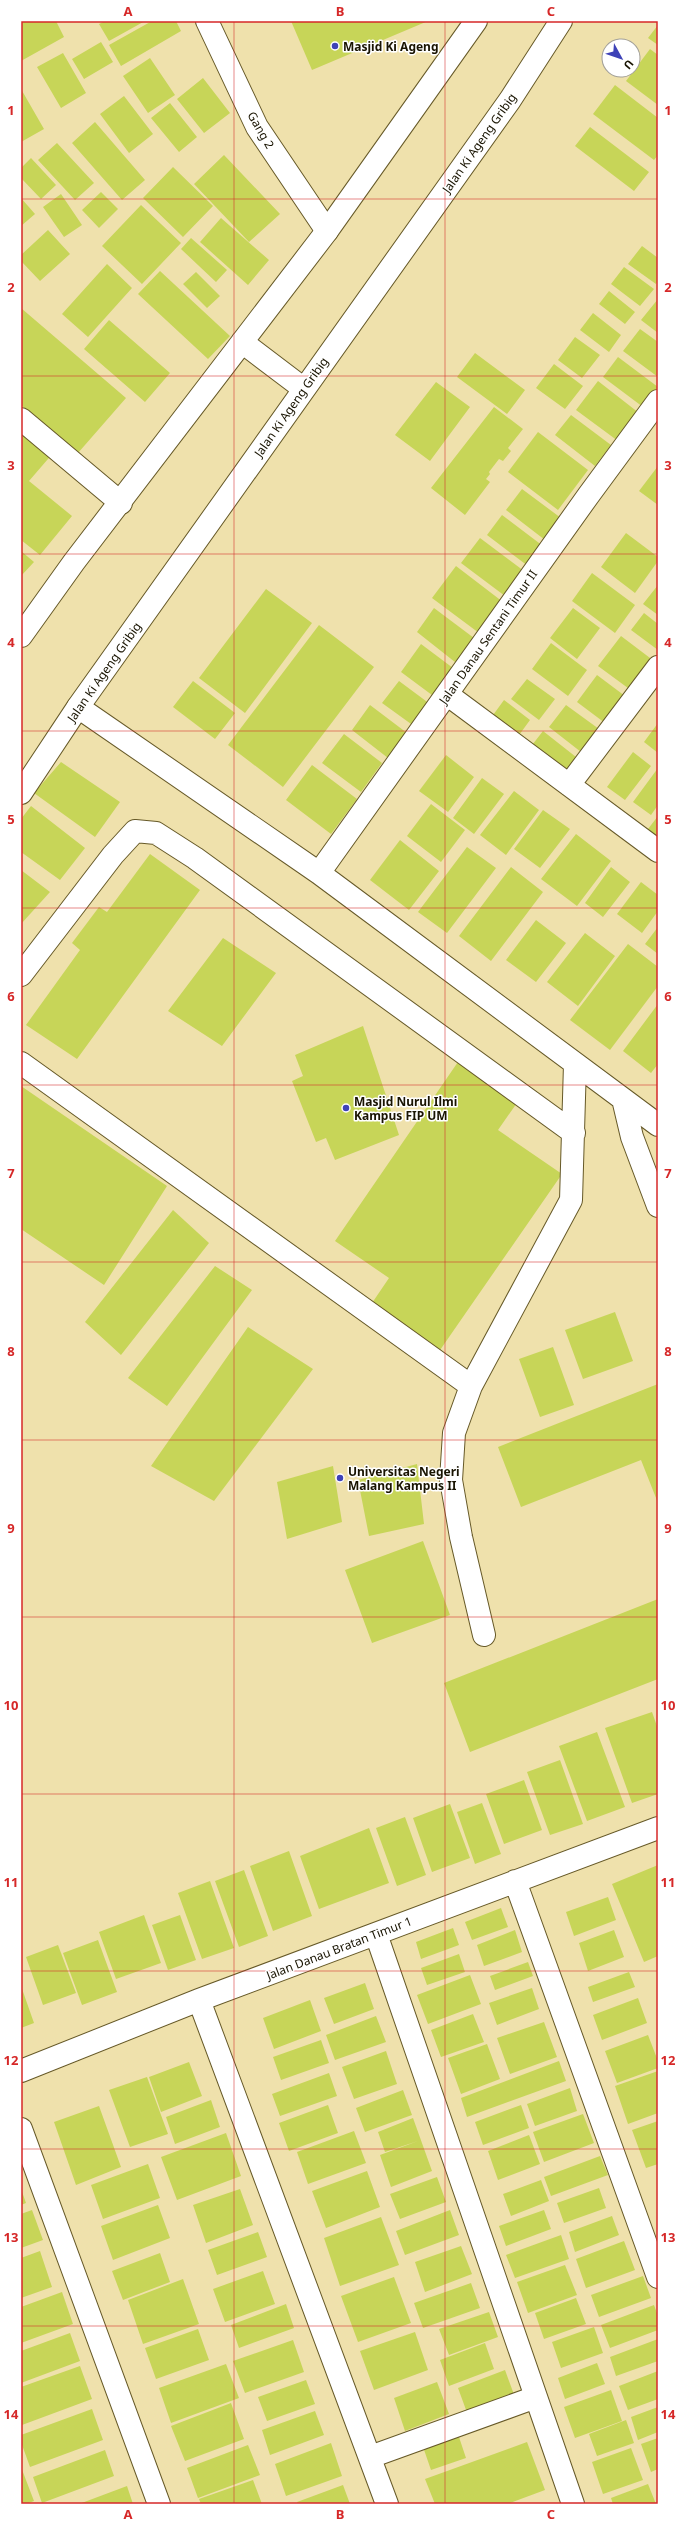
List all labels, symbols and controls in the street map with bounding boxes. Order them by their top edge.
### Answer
text: A [124,2,133,20]
text: B [336,2,344,20]
text: C [547,2,555,20]
place label: Masjid Ki Ageng [343,38,439,55]
north arrow [601,38,641,78]
marker: Masjid Ki Ageng [330,41,340,51]
text: U [621,57,637,73]
street label: Jalan Ki Ageng Gribig [438,90,520,197]
text: 1 [7,101,15,119]
text: 1 [664,101,672,119]
street label: Gang 2 [244,108,278,152]
text: 2 [7,278,15,296]
text: 2 [664,278,672,296]
street label: Jalan Ki Ageng Gribig [250,354,332,461]
text: 3 [7,456,15,474]
text: 3 [664,456,672,474]
street label: Jalan Danau Sentani Timur II [434,566,541,708]
street label: Jalan Ki Ageng Gribig [63,619,145,726]
text: 4 [7,633,15,651]
text: 4 [664,633,672,651]
text: 5 [7,810,15,828]
text: 5 [664,810,672,828]
text: 6 [7,987,15,1005]
text: 6 [664,987,672,1005]
place label: Masjid Nurul Ilmi Kampus FIP UM [354,1093,457,1124]
marker: Masjid Nurul Ilmi Kampus FIP UM [341,1103,351,1113]
text: 7 [7,1164,15,1182]
text: 7 [664,1164,672,1182]
text: 8 [7,1342,15,1360]
text: 8 [664,1342,672,1360]
place label: Universitas Negeri Malang Kampus II [348,1463,460,1494]
marker: Universitas Negeri Malang Kampus II [335,1473,345,1483]
text: 9 [7,1519,15,1537]
text: 9 [664,1519,672,1537]
text: 10 [4,1696,18,1714]
text: 10 [661,1696,675,1714]
text: 11 [4,1873,18,1891]
text: 11 [661,1873,675,1891]
street label: Jalan Danau Bratan Timur 1 [263,1912,414,1984]
text: 12 [4,2051,18,2069]
text: 12 [661,2051,675,2069]
text: 13 [4,2228,18,2246]
text: 13 [661,2228,675,2246]
text: 14 [4,2405,19,2423]
text: 14 [661,2405,676,2423]
text: A [124,2505,133,2523]
text: B [336,2505,344,2523]
text: C [547,2505,555,2523]

